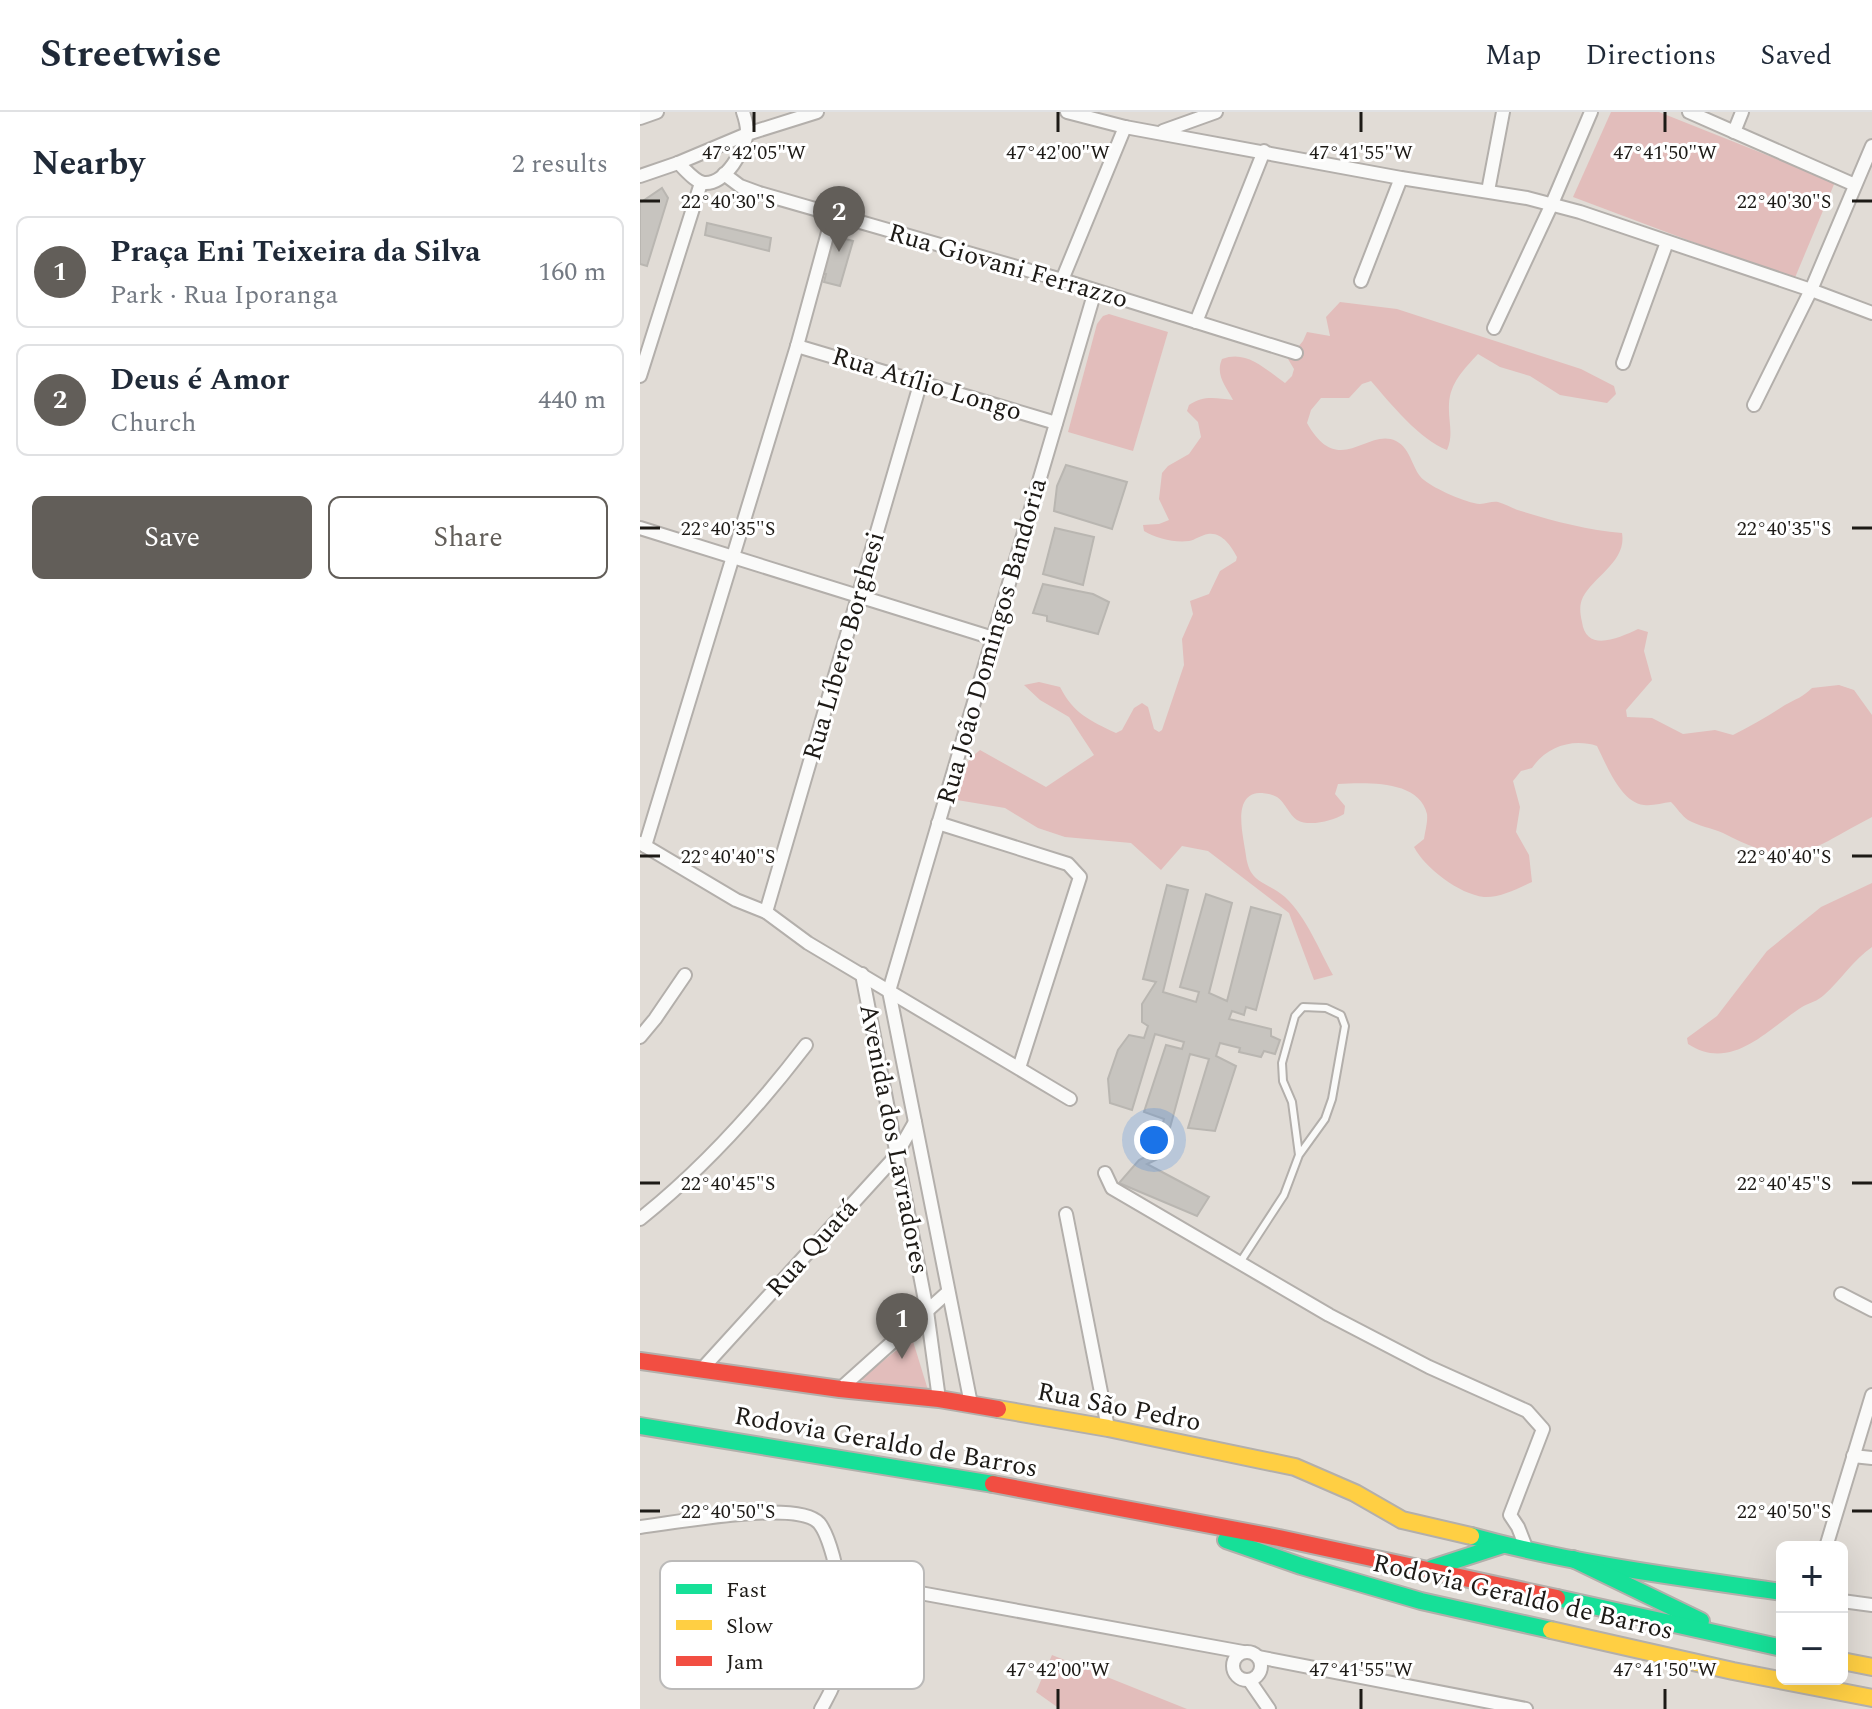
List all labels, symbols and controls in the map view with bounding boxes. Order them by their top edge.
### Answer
text: Streetwise [40,26,221,84]
text: Map [1485,34,1542,77]
text: Directions [1586,34,1716,77]
text: Saved [1760,34,1832,77]
text: Nearby [32,138,145,190]
text: 47°42'05"W [702,138,806,168]
text: 47°42'00"W [1006,138,1110,168]
text: 47°41'55"W [1309,138,1413,168]
text: 47°41'50"W [1613,138,1717,168]
text: 2 results [512,144,608,184]
pin: 2 [813,186,865,252]
text: 22°40'30"S [681,187,775,217]
text: 22°40'30"S [1737,187,1831,217]
street label: Rua Giovani Ferrazzo [883,213,1133,319]
text: Praça Eni Teixeira da Silva [110,229,481,275]
text: 1 [53,252,67,292]
text: 160 m [538,252,606,292]
text: Park · Rua Iporanga [110,275,338,315]
street label: Rua Atílio Longo [827,336,1027,432]
text: Deus é Amor [110,357,289,403]
text: 2 [53,380,67,420]
text: 440 m [538,380,606,420]
text: Church [110,403,197,443]
street label: Rua João Domingos Bandoria [926,473,1058,809]
button: Save [32,496,312,579]
button: Share [328,496,608,579]
text: 22°40'35"S [681,514,775,544]
text: 22°40'35"S [1737,514,1831,544]
street label: Rua Líbero Borghesi [792,527,896,765]
text: 22°40'40"S [681,842,775,872]
text: 22°40'40"S [1737,842,1831,872]
street label: Avenida dos Lavradores [848,1001,940,1277]
your location [1134,1120,1174,1160]
text: 22°40'45"S [681,1169,775,1199]
text: 22°40'45"S [1737,1169,1831,1199]
street label: Rua Quatá [757,1189,868,1306]
pin: 1 [876,1293,928,1359]
street label: Rua São Pedro [1034,1372,1204,1442]
street label: Rodovia Geraldo de Barros [731,1396,1041,1488]
text: 22°40'50"S [681,1497,775,1527]
text: 22°40'50"S [1737,1497,1831,1527]
map controls [1776,1541,1848,1685]
button: + [1776,1541,1848,1613]
street label: Rodovia Geraldo de Barros [1369,1543,1677,1651]
legend [660,1561,924,1689]
text: Fast [726,1574,767,1607]
text: Slow [726,1610,774,1643]
button: − [1776,1613,1848,1685]
text: Jam [726,1646,764,1679]
text: 47°42'00"W [1006,1655,1110,1685]
text: 47°41'55"W [1309,1655,1413,1685]
text: 47°41'50"W [1613,1655,1717,1685]

